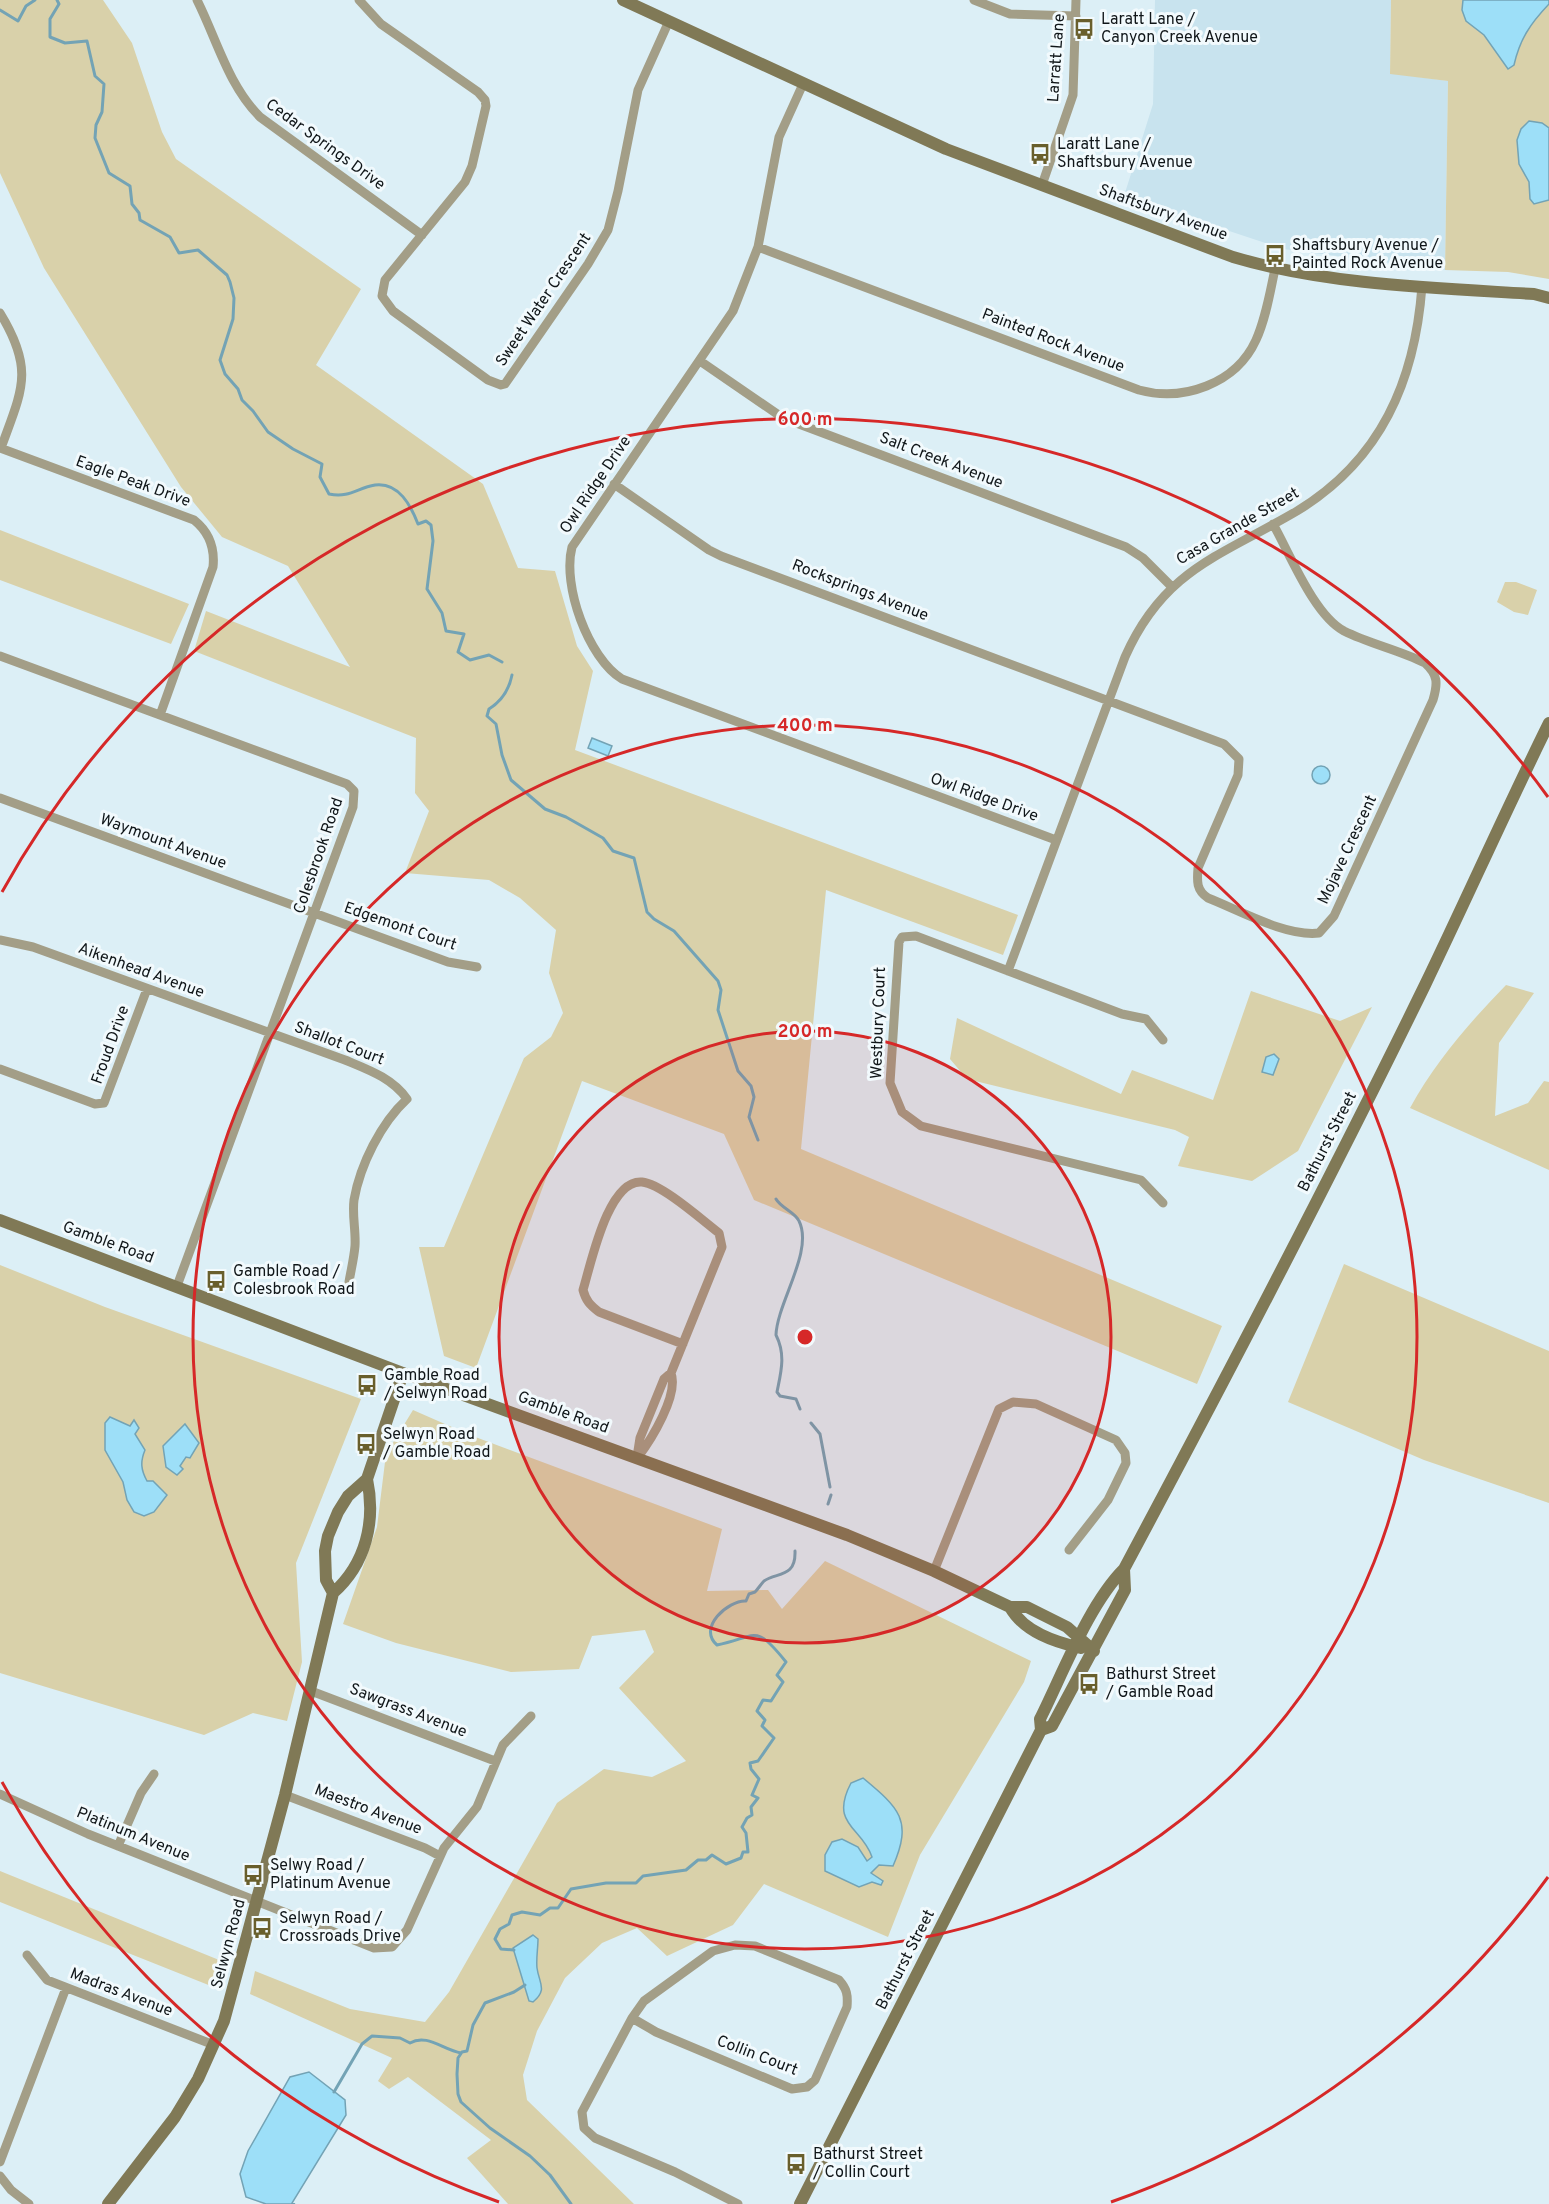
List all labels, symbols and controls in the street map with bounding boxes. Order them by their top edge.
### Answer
place label: Laratt Lane / Canyon Creek Avenue [1101,10,1258,48]
street label: Larratt Lane [1044,13,1070,103]
bus stop icon: Laratt Lane / Canyon Creek Avenue [1072,17,1096,41]
street label: Cedar Springs Drive [261,95,389,195]
place label: Laratt Lane / Shaftsbury Avenue [1057,135,1193,173]
bus stop icon: Laratt Lane / Shaftsbury Avenue [1028,142,1052,166]
street label: Shaftsbury Avenue [1096,180,1230,246]
street label: Sweet Water Crescent [492,229,596,371]
place label: Shaftsbury Avenue / Painted Rock Avenue [1292,236,1443,274]
bus stop icon: Shaftsbury Avenue / Painted Rock Avenue [1263,243,1287,267]
street label: Painted Rock Avenue [979,305,1127,377]
text: 600 m [777,409,833,432]
street label: Salt Creek Avenue [876,428,1006,494]
street label: Owl Ridge Drive [556,432,636,538]
street label: Eagle Peak Drive [73,452,193,512]
street label: Casa Grande Street [1173,484,1303,570]
street label: Rocksprings Avenue [789,556,931,626]
text: 400 m [777,715,833,738]
street label: Owl Ridge Drive [927,769,1041,827]
street label: Mojave Crescent [1314,792,1382,908]
street label: Colesbrook Road [290,795,348,917]
street label: Waymount Avenue [97,810,229,874]
street label: Edgemont Court [341,898,459,956]
street label: Aikenhead Avenue [75,939,207,1003]
street label: Westbury Court [867,967,891,1079]
street label: Froud Drive [88,1003,134,1087]
street label: Shallot Court [291,1018,387,1070]
text: 200 m [777,1021,833,1044]
street label: Bathurst Street [1294,1088,1362,1196]
street label: Gamble Road [60,1217,156,1269]
place label: Gamble Road / Colesbrook Road [233,1262,355,1300]
bus stop icon: Gamble Road / Colesbrook Road [204,1269,228,1293]
centre of rings [795,1327,815,1347]
place label: Gamble Road / Selwyn Road [383,1366,488,1404]
bus stop icon: Gamble Road / Selwyn Road [355,1373,379,1397]
street label: Gamble Road [515,1387,611,1439]
place label: Selwyn Road / Gamble Road [382,1425,490,1463]
bus stop icon: Selwyn Road / Gamble Road [354,1432,378,1456]
place label: Bathurst Street / Gamble Road [1105,1665,1216,1703]
bus stop icon: Bathurst Street / Gamble Road [1077,1672,1101,1696]
street label: Sawgrass Avenue [346,1679,470,1743]
street label: Maestro Avenue [311,1780,425,1840]
street label: Platinum Avenue [73,1803,193,1867]
place label: Selwy Road / Platinum Avenue [270,1856,391,1894]
bus stop icon: Selwy Road / Platinum Avenue [241,1863,265,1887]
street label: Selwyn Road [207,1897,251,1991]
street label: Bathurst Street [872,1906,940,2014]
place label: Selwyn Road / Crossroads Drive [279,1909,401,1947]
bus stop icon: Selwyn Road / Crossroads Drive [250,1916,274,1940]
street label: Madras Avenue [67,1964,175,2022]
street label: Collin Court [713,2031,801,2081]
place label: Bathurst Street / Collin Court [812,2145,923,2183]
bus stop icon: Bathurst Street / Collin Court [784,2152,808,2176]

